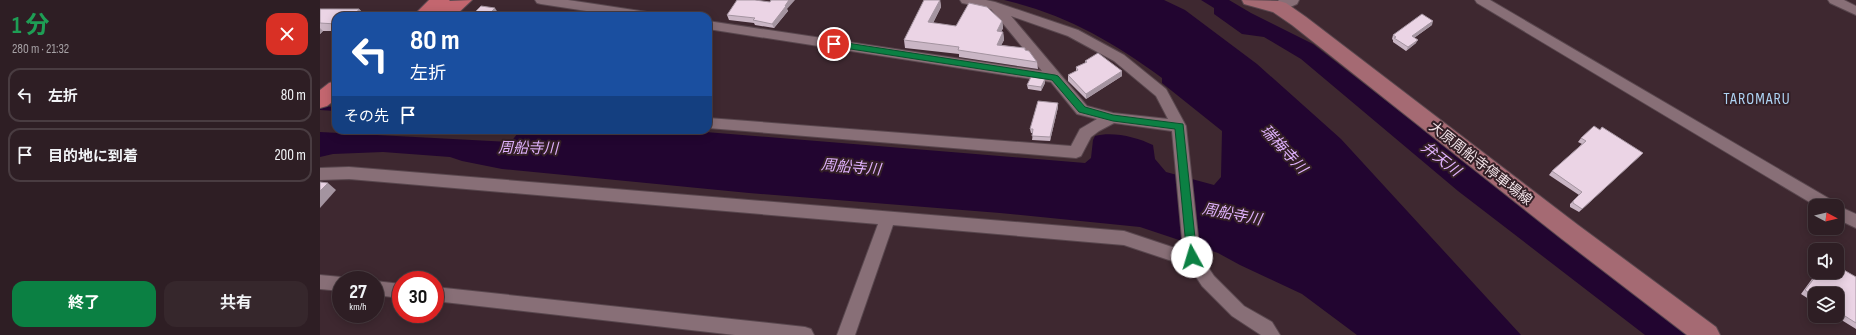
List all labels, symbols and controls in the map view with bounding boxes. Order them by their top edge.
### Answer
text: 1 分 [12,11,49,40]
button: close [266,13,308,55]
text: 80 m [410,24,459,57]
pin [817,27,851,61]
icon: left [344,28,396,80]
icon: arrive [823,33,845,55]
text: 280 m · 21:32 [12,41,69,57]
text: 左折 [410,63,446,84]
icon: left [14,84,36,106]
text: 80 m [281,86,306,105]
text: 左折 [48,87,78,106]
district label: TAROMARU [1723,90,1791,109]
icon: arrive [397,104,419,126]
text: その先 [344,107,389,126]
street label: 大原周船寺停車場線 [1426,118,1536,209]
water label: 瑞梅寺川 [1256,121,1312,179]
water label: 周船寺川 [498,138,560,159]
water label: 弁天川 [1417,138,1466,182]
icon: arrive [14,144,36,166]
text: 200 m [274,146,306,165]
text: 目的地に到着 [48,147,138,166]
water label: 周船寺川 [820,155,884,180]
water label: 周船寺川 [1201,199,1265,230]
north arrow [1808,199,1844,235]
map controls [1808,199,1844,323]
position arrow [1171,236,1213,278]
button: sound [1808,243,1844,279]
speed limit sign: 30 [392,271,444,323]
text: 27 [349,280,367,304]
button: 終了 [12,281,156,327]
button: 共有 [164,281,308,327]
button: layers [1808,287,1844,323]
text: km/h [349,301,367,313]

